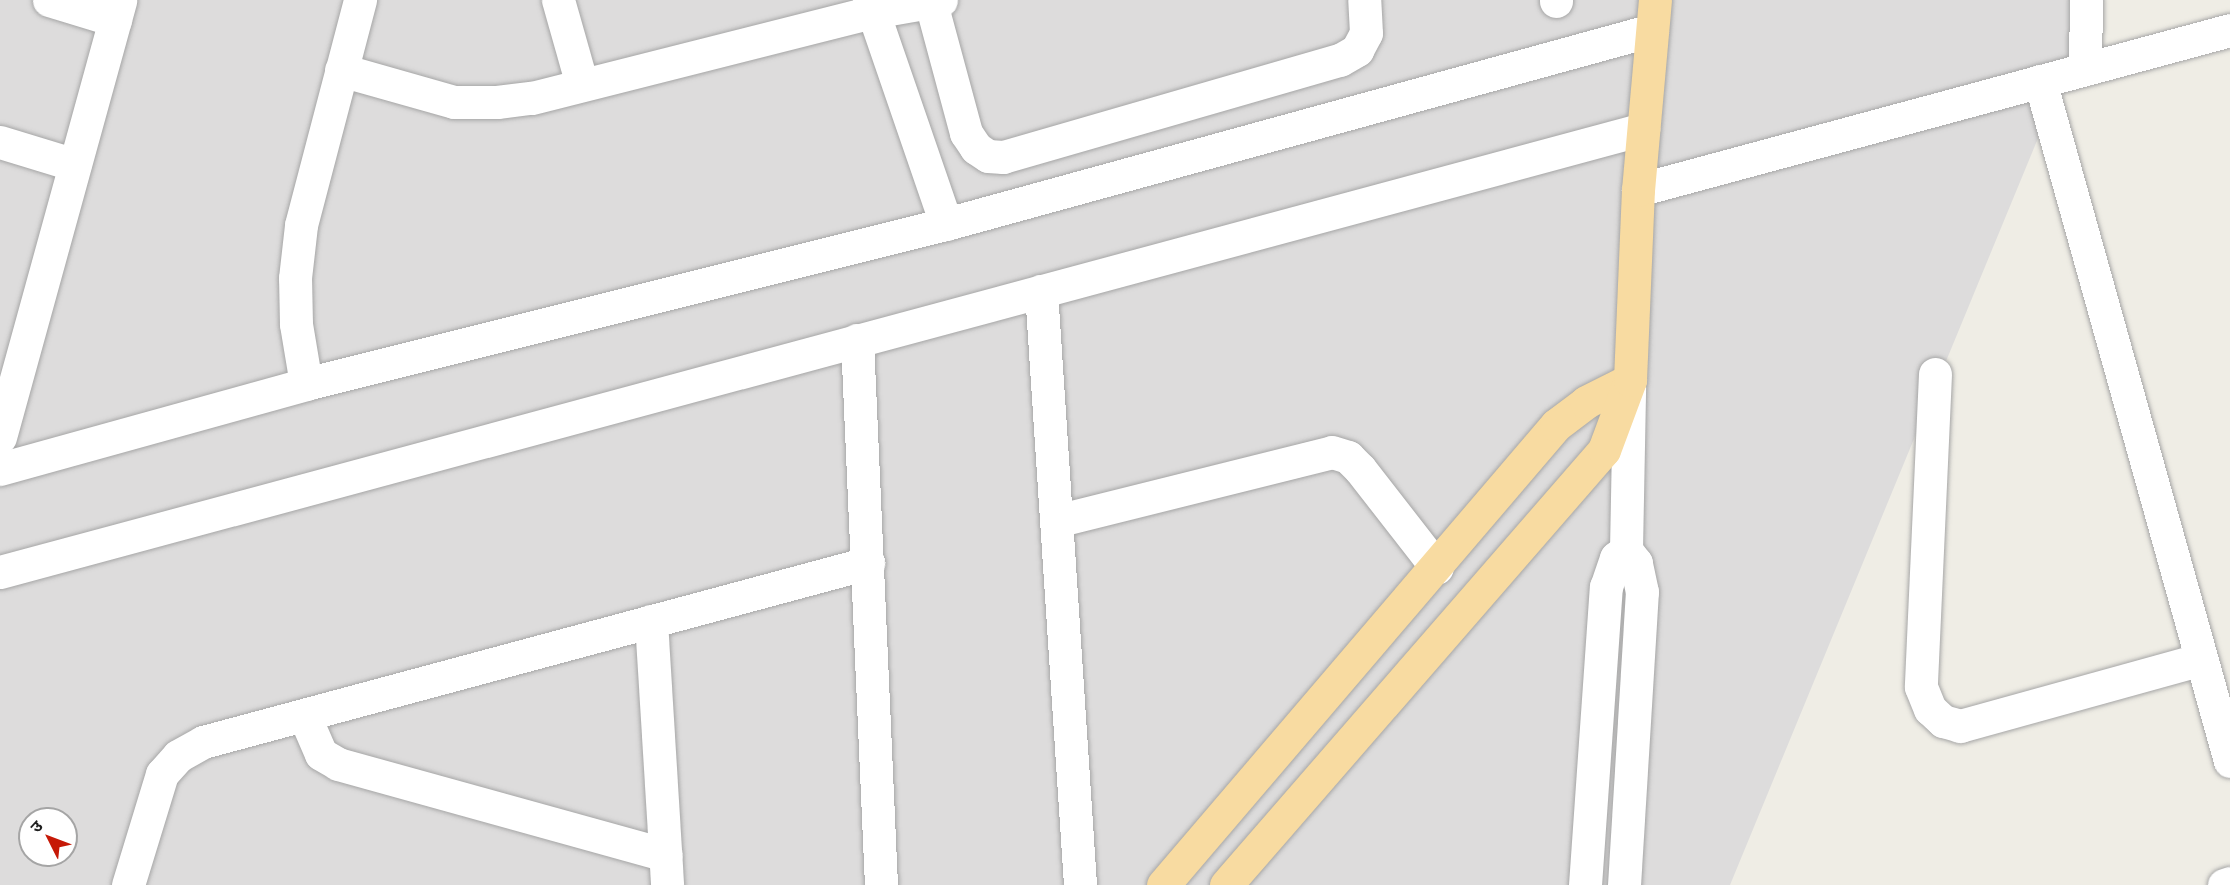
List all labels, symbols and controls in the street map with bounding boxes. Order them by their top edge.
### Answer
north arrow [18,807,78,867]
text: उ [26,816,46,836]

